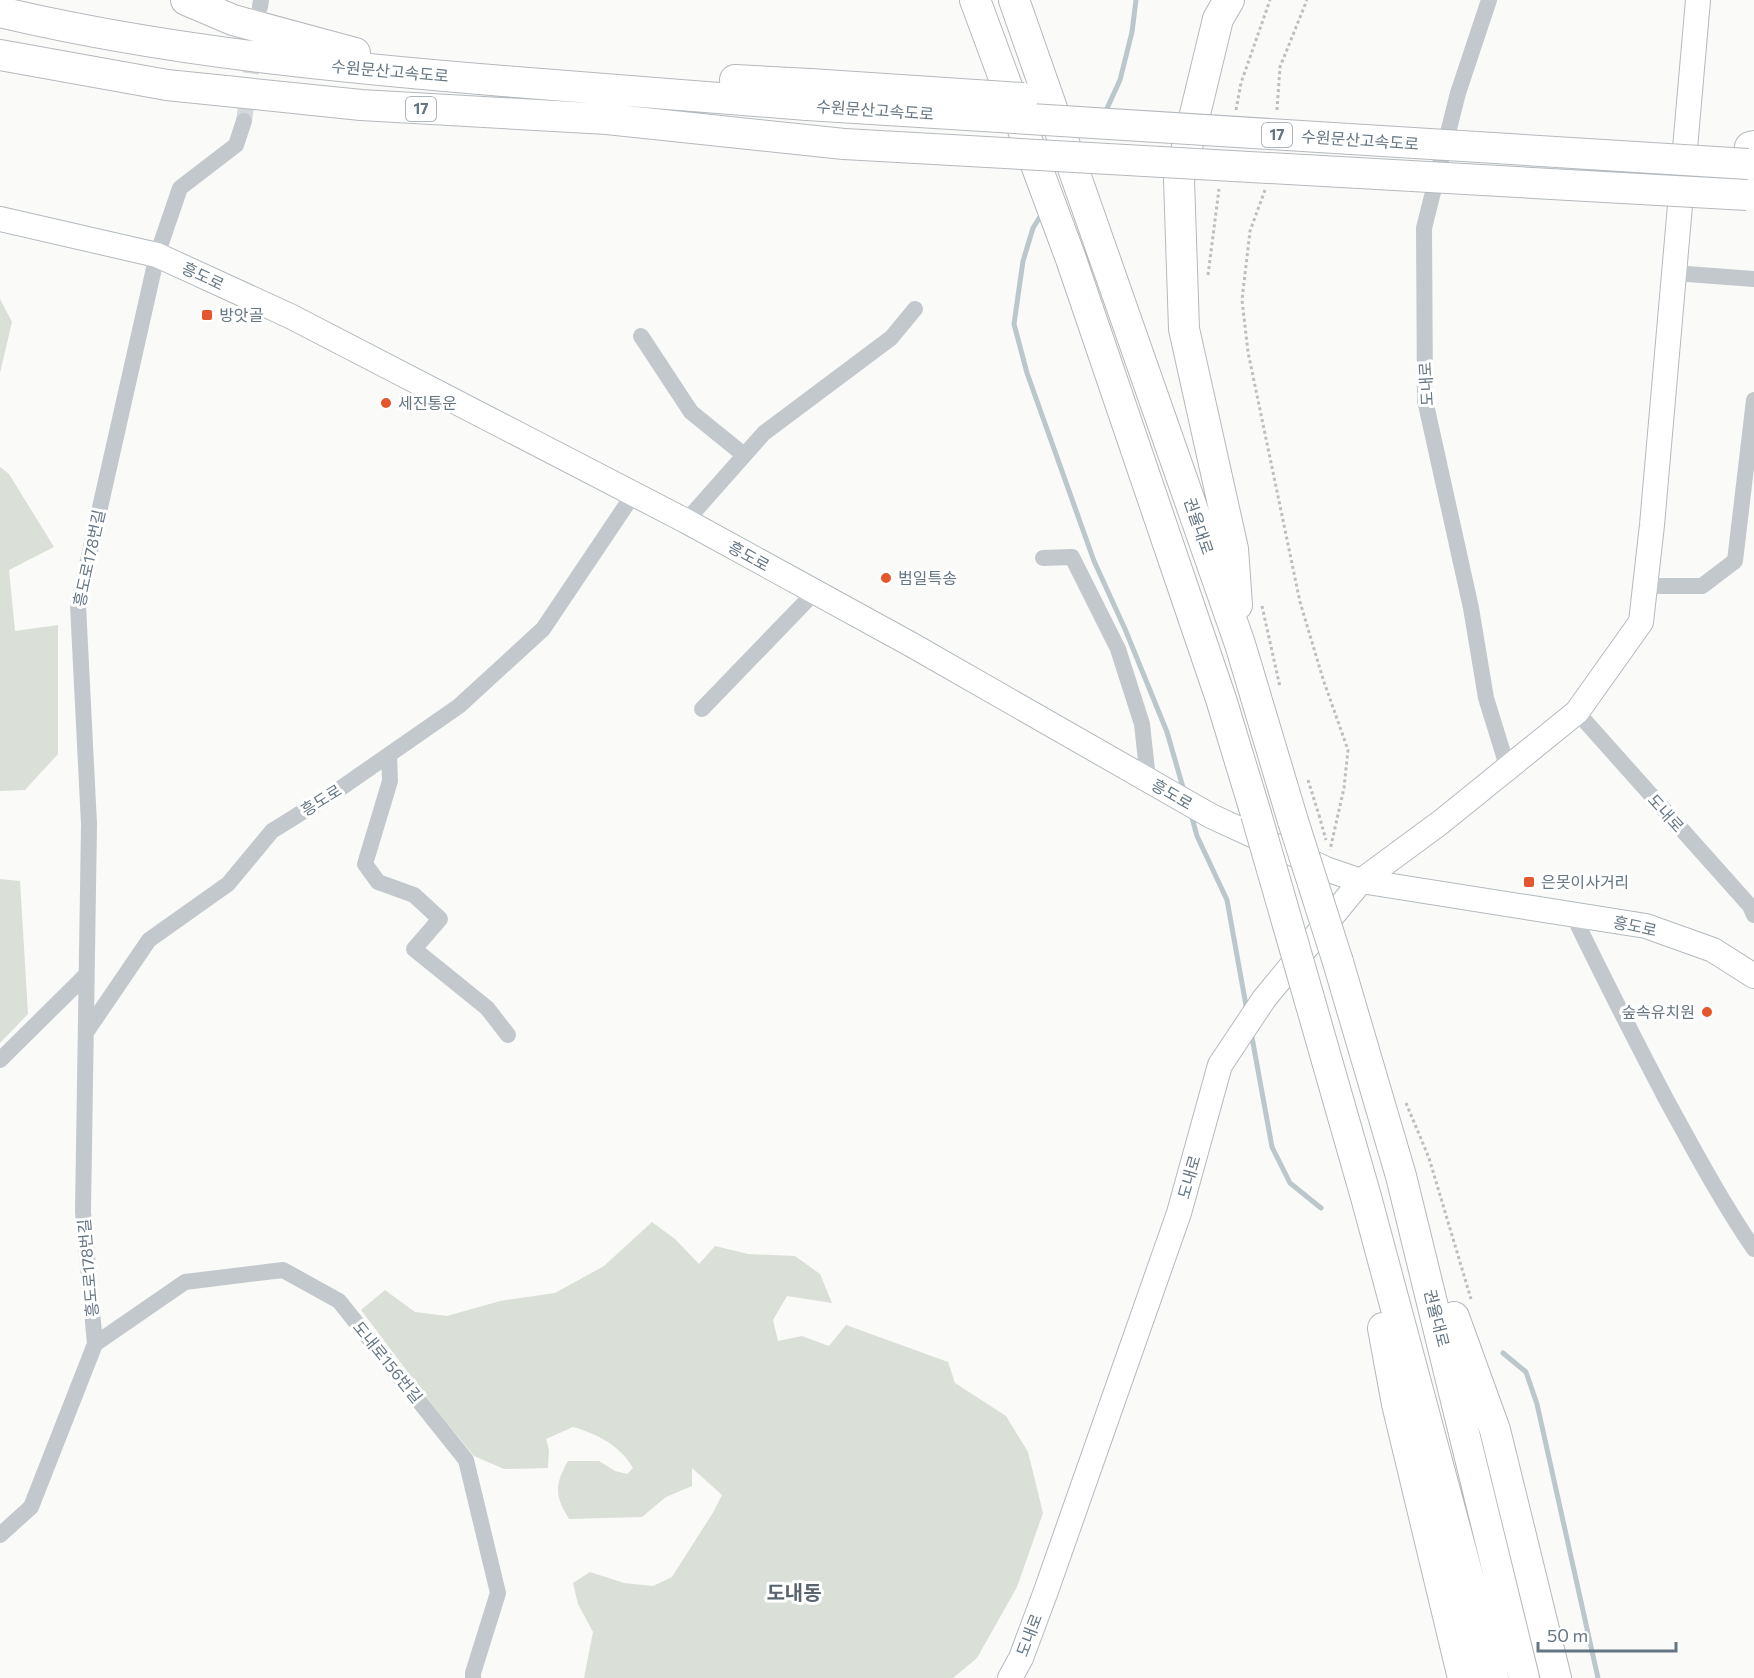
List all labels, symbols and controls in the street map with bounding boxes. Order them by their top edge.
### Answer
street label: 수원문산고속도로 [331,56,450,85]
street label: 수원문산고속도로 [816,96,935,123]
road number: 17 [406,97,436,121]
road number: 17 [1262,123,1292,147]
street label: 수원문산고속도로 [1301,126,1420,153]
street label: 흥도로 [179,258,227,294]
place label: 방앗골 [219,305,263,324]
marker: 방앗골 [200,308,214,322]
street label: 도내로 [1415,361,1436,407]
place label: 세진통운 [398,393,457,412]
marker: 세진통운 [379,396,393,410]
street label: 권율대로 [1181,495,1218,557]
street label: 흥도로178번길 [69,508,108,608]
street label: 흥도로 [725,537,773,575]
place label: 범일특송 [898,568,957,587]
marker: 범일특송 [879,571,893,585]
street label: 흥도로 [1148,774,1196,813]
street label: 흥도로 [297,780,345,819]
street label: 도내로 [1645,790,1688,836]
place label: 은못이사거리 [1541,872,1629,891]
marker: 은못이사거리 [1522,875,1536,889]
street label: 흥도로 [1612,912,1659,939]
place label: 숲속유치원 [1621,1002,1695,1021]
marker: 숲속유치원 [1700,1005,1714,1019]
street label: 도내로 [1173,1153,1204,1201]
street label: 흥도로178번길 [74,1218,101,1318]
street label: 권율대로 [1421,1287,1454,1349]
street label: 도내로156번길 [350,1317,427,1406]
district label: 도내동 [766,1580,822,1604]
street label: 도내로 [1012,1611,1045,1659]
scale bar [1538,1615,1676,1653]
text: 50 m [1547,1624,1588,1646]

